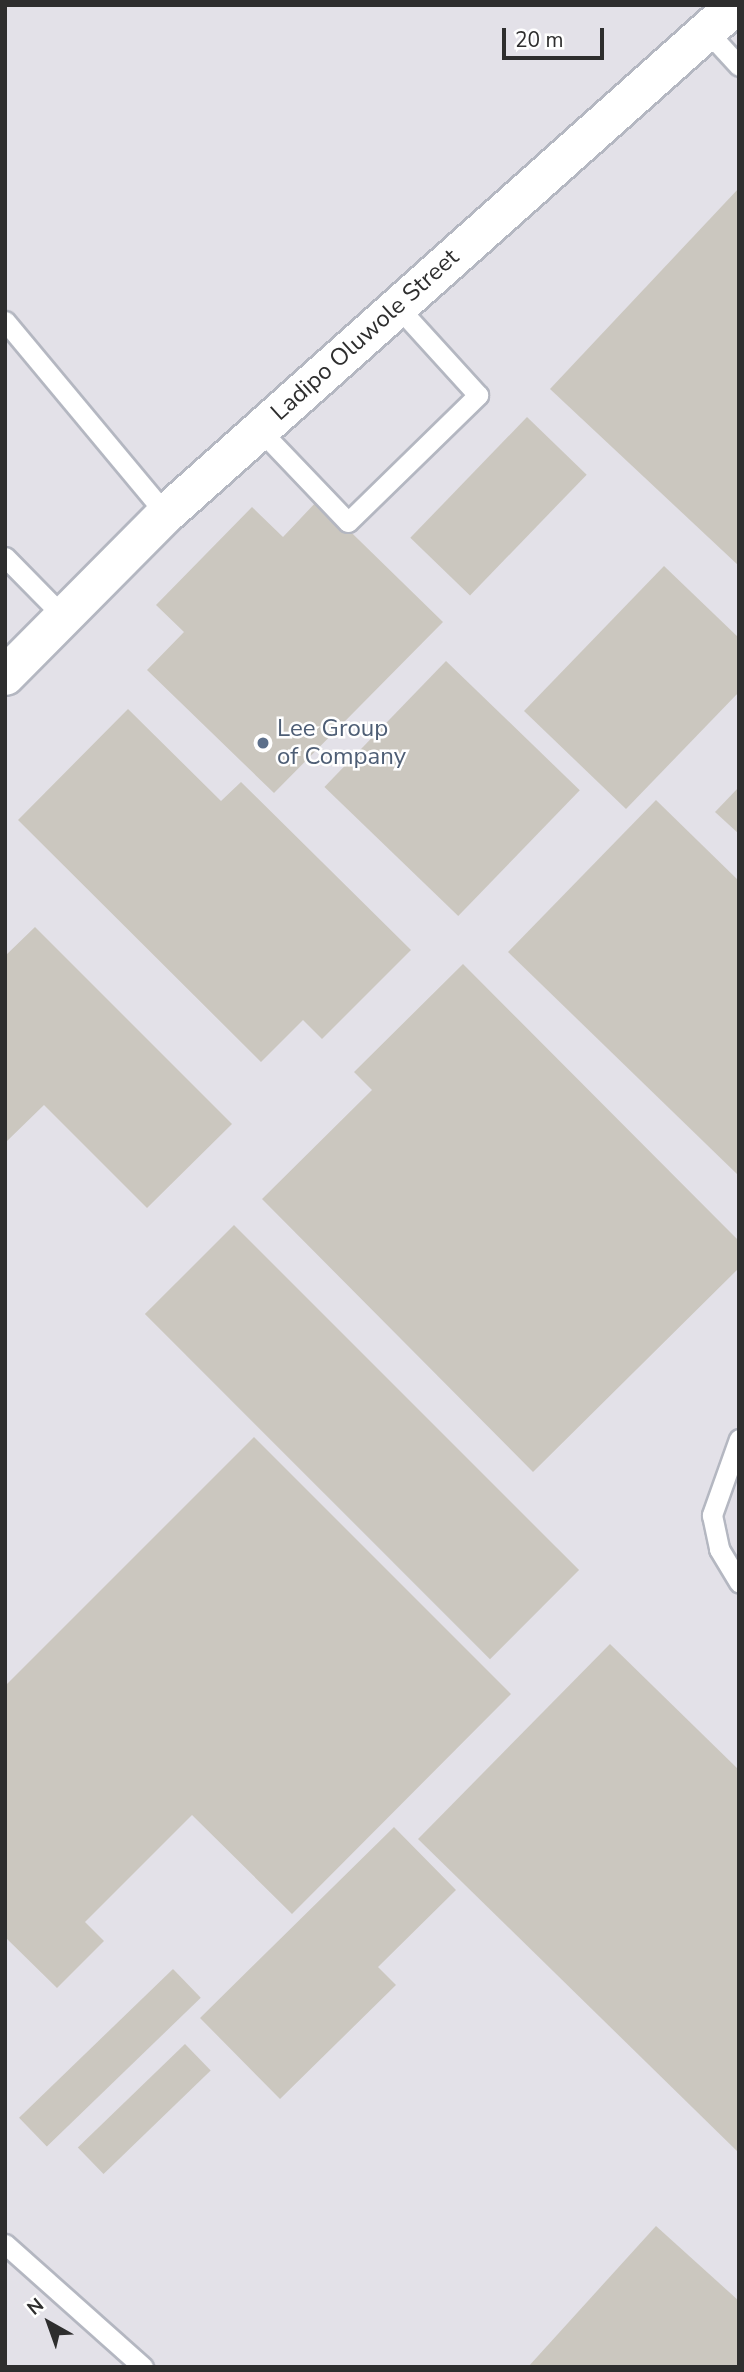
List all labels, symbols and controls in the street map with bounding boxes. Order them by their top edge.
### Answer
scale bar [506,14,608,58]
text: 20 m [515,26,564,54]
street label: Ladipo Oluwole Street [265,243,465,427]
place label: Lee Group of Company [277,715,406,771]
marker: Lee Group of Company [255,735,271,751]
north arrow [14,2288,84,2358]
text: N [22,2292,49,2321]

